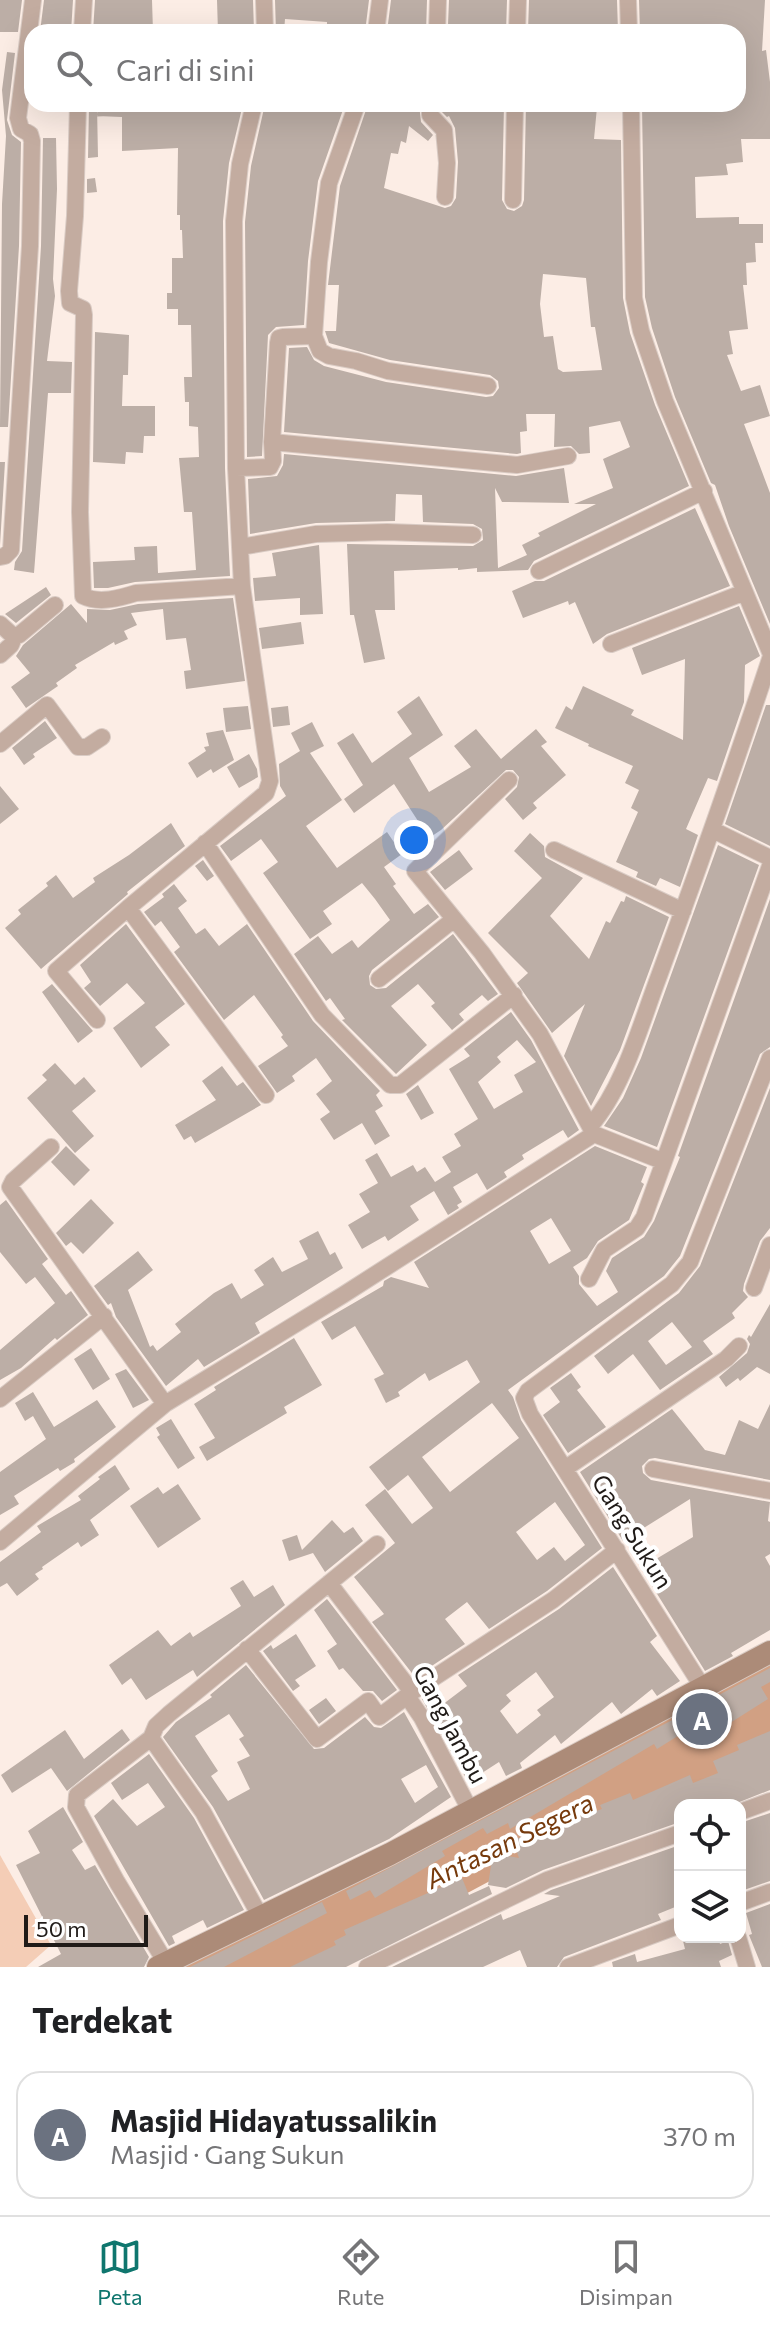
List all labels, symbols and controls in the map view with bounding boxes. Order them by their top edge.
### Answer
search box [24,24,746,112]
icon: search [52,46,96,90]
text: Cari di sini [116,50,255,87]
your location [394,820,434,860]
street label: Gang Sukun [586,1469,680,1593]
street label: Gang Jambu [408,1660,494,1788]
pin: A [676,1689,728,1749]
water label: Antasan Segera [419,1786,598,1894]
map controls [674,1799,746,1943]
button: locate [674,1799,746,1871]
button: layers [674,1871,746,1943]
scale bar [24,1911,148,1947]
text: 50 m [36,1915,86,1942]
text: Terdekat [32,1998,173,2040]
text: Masjid Hidayatussalikin [110,2101,437,2138]
text: A [51,2120,69,2151]
text: 370 m [663,2120,736,2151]
text: Masjid · Gang Sukun [110,2138,344,2169]
tab: Peta [97,2235,143,2310]
tab: Rute [337,2235,384,2310]
tab: Disimpan [579,2235,673,2310]

